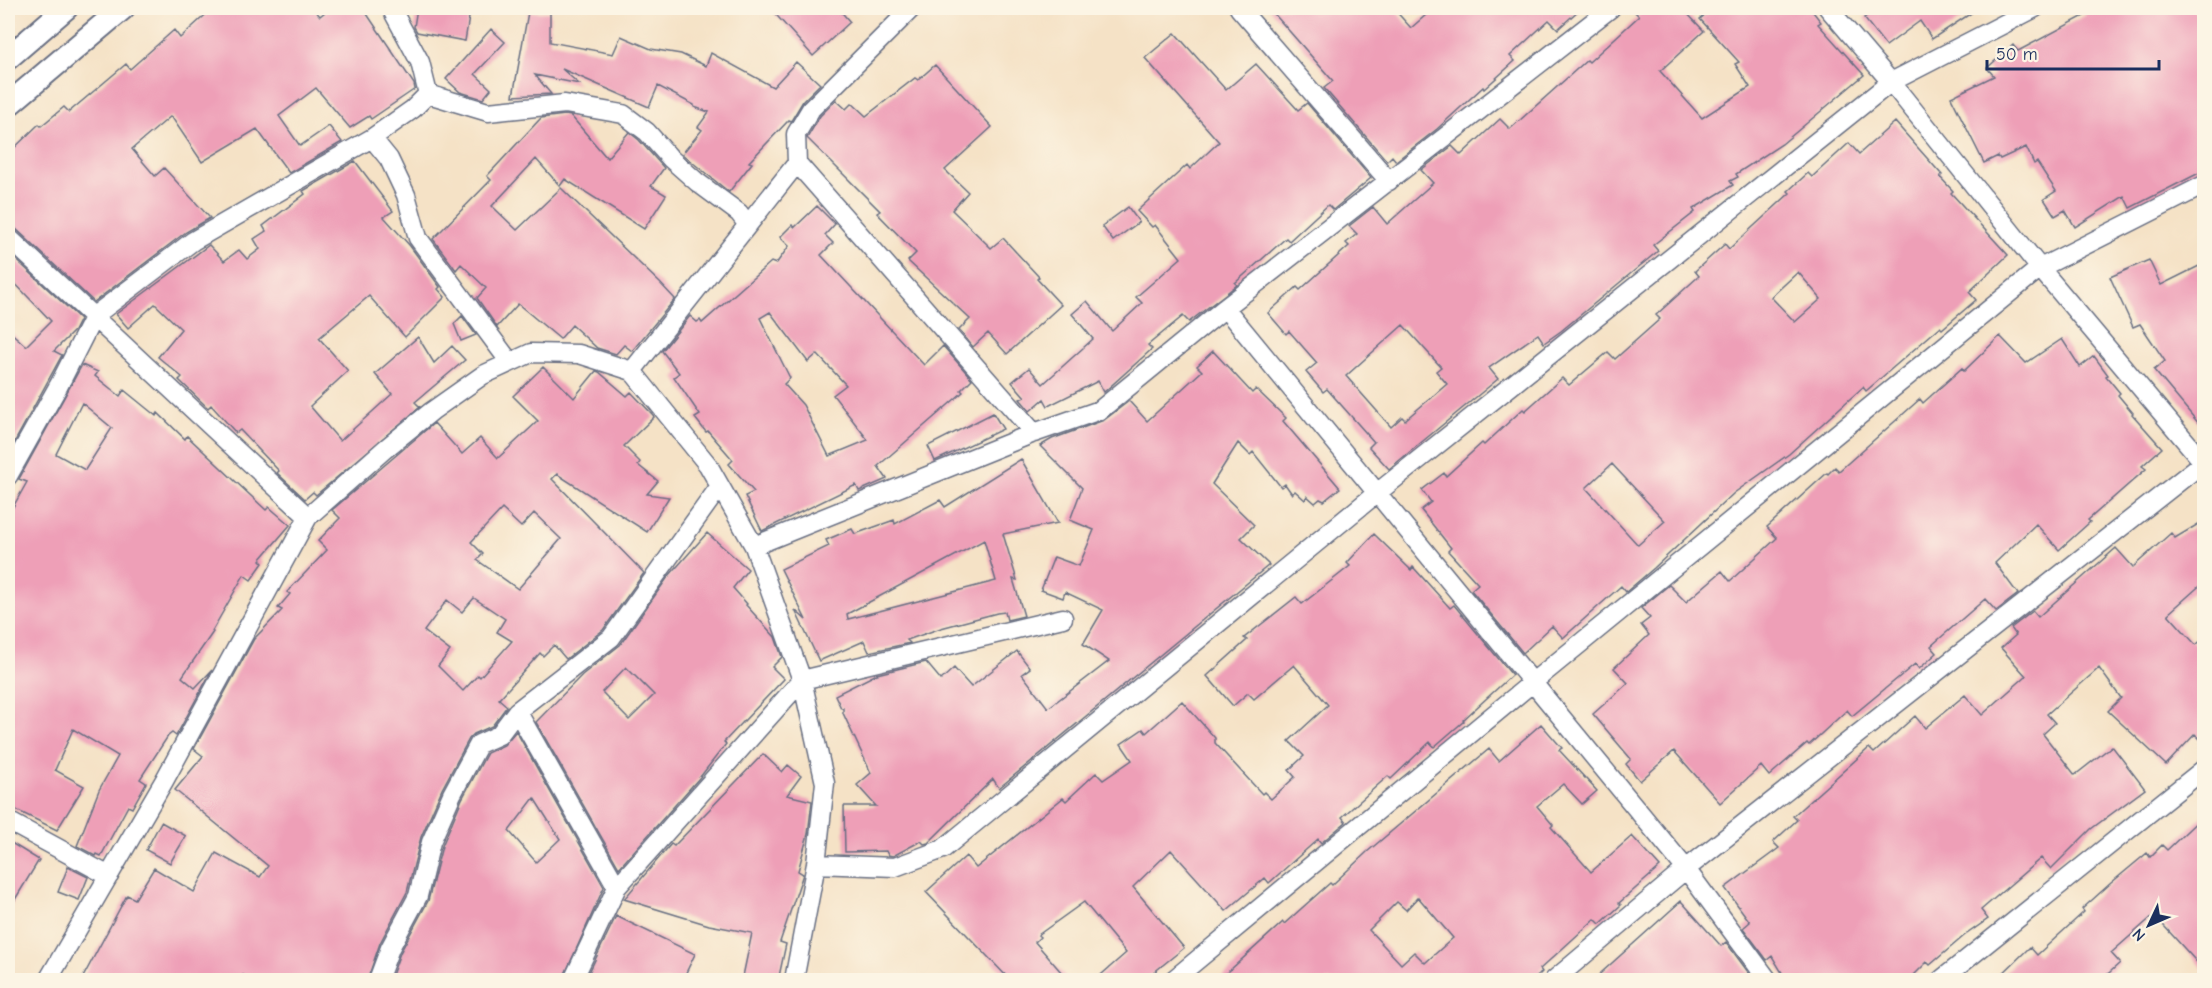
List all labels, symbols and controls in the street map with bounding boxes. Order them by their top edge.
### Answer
scale bar [1987,33,2160,71]
text: 50 m [1996,44,2038,65]
north arrow [2119,895,2179,955]
text: N [2129,925,2149,945]

